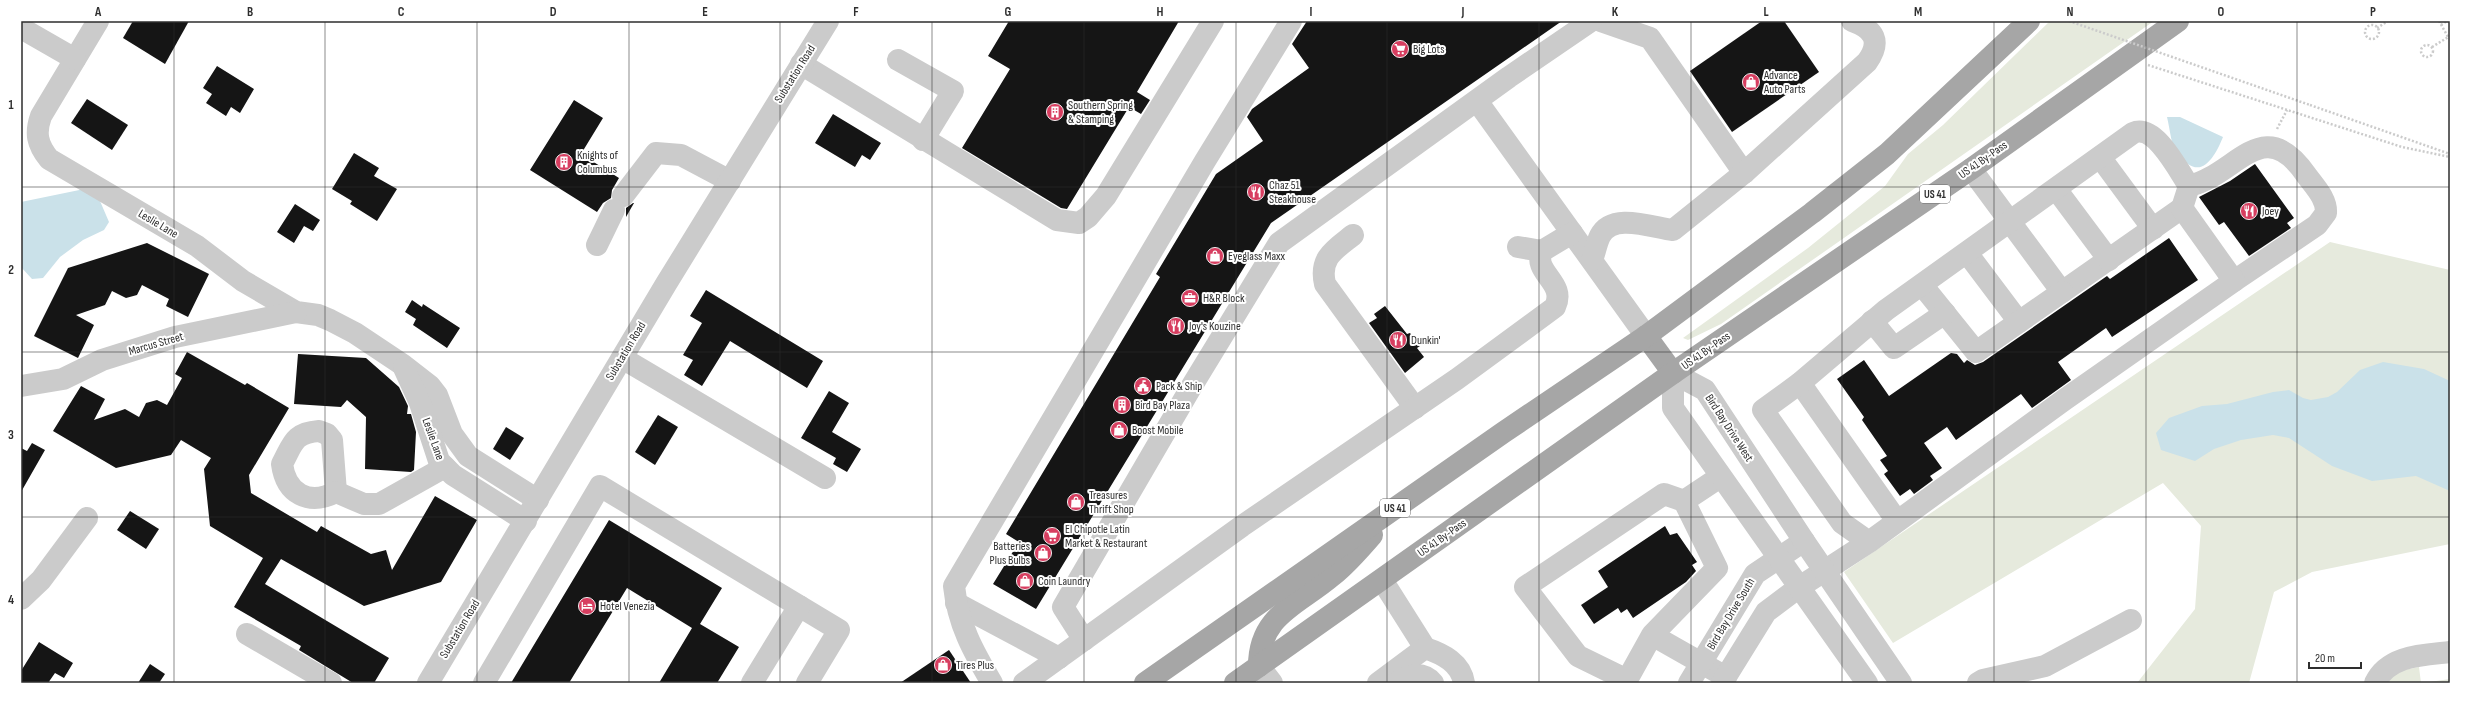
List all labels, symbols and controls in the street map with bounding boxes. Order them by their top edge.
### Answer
text: A [94,4,102,20]
text: B [247,4,253,20]
text: C [398,4,405,20]
text: D [550,4,557,20]
text: E [702,4,708,20]
text: F [853,4,859,20]
text: G [1005,4,1012,20]
text: H [1157,4,1164,20]
text: I [1310,4,1313,20]
text: J [1461,4,1465,20]
text: K [1612,4,1619,20]
text: L [1763,4,1769,20]
text: M [1914,4,1922,20]
text: N [2067,4,2074,20]
text: O [2218,4,2225,20]
text: P [2370,4,2376,20]
supermarket icon: Big Lots [1390,39,1410,59]
street label: Substation Road [771,42,819,106]
place label: Big Lots [1413,42,1444,57]
place label: Advance Auto Parts [1763,68,1806,97]
shop icon: Advance Auto Parts [1741,72,1761,92]
text: 1 [8,97,14,113]
place label: Southern Spring & Stamping [1068,98,1133,127]
building icon: Southern Spring & Stamping [1045,102,1065,122]
street label: US 41 By-Pass [1956,138,2010,182]
place label: Knights of Columbus [577,148,618,177]
building icon: Knights of Columbus [554,152,574,172]
place label: Chaz 51 Steakhouse [1269,178,1316,207]
restaurant icon: Chaz 51 Steakhouse [1246,182,1266,202]
road number: US 41 [1920,185,1950,203]
restaurant icon: Joey [2239,201,2259,221]
place label: Joey [2261,204,2279,219]
street label: Leslie Lane [135,206,181,242]
shop icon: Eyeglass Maxx [1205,246,1225,266]
place label: Eyeglass Maxx [1228,249,1286,264]
text: 2 [8,262,14,278]
office icon: H&R Block [1180,288,1200,308]
place label: H&R Block [1203,291,1245,306]
restaurant icon: Joy's Kouzine [1166,316,1186,336]
street label: Substation Road [603,319,649,383]
place label: Joy's Kouzine [1188,319,1241,334]
street label: Marcus Street [127,329,185,359]
street label: US 41 By-Pass [1679,329,1733,373]
restaurant icon: Dunkin' [1388,330,1408,350]
place label: Dunkin' [1411,333,1441,348]
public building icon: Pack & Ship [1133,376,1153,396]
place label: Pack & Ship [1156,379,1202,394]
street label: Bird Bay Drive West [1702,391,1757,465]
building icon: Bird Bay Plaza [1112,395,1132,415]
place label: Bird Bay Plaza [1135,398,1190,413]
street label: Leslie Lane [418,416,448,462]
shop icon: Boost Mobile [1109,420,1129,440]
place label: Boost Mobile [1132,423,1184,438]
text: 3 [8,427,14,443]
place label: Treasures Thrift Shop [1089,488,1134,517]
shop icon: Treasures Thrift Shop [1066,492,1086,512]
road number: US 41 [1380,499,1410,517]
street label: US 41 By-Pass [1415,516,1469,560]
place label: El Chipotle Latin Market & Restaurant [1065,522,1148,551]
supermarket icon: El Chipotle Latin Market & Restaurant [1042,526,1062,546]
place label: Batteries Plus Bulbs [990,539,1030,568]
shop icon: Batteries Plus Bulbs [1033,543,1053,563]
shop icon: Coin Laundry [1015,571,1035,591]
place label: Coin Laundry [1038,574,1091,589]
street label: Bird Bay Drive South [1704,575,1758,653]
text: 4 [8,592,14,608]
hotel icon: Hotel Venezia [577,596,597,616]
street label: Substation Road [437,597,483,661]
place label: Hotel Venezia [600,599,655,614]
scale bar [2309,644,2361,670]
text: 20 m [2315,651,2335,666]
shop icon: Tires Plus [933,655,953,675]
place label: Tires Plus [956,658,994,673]

